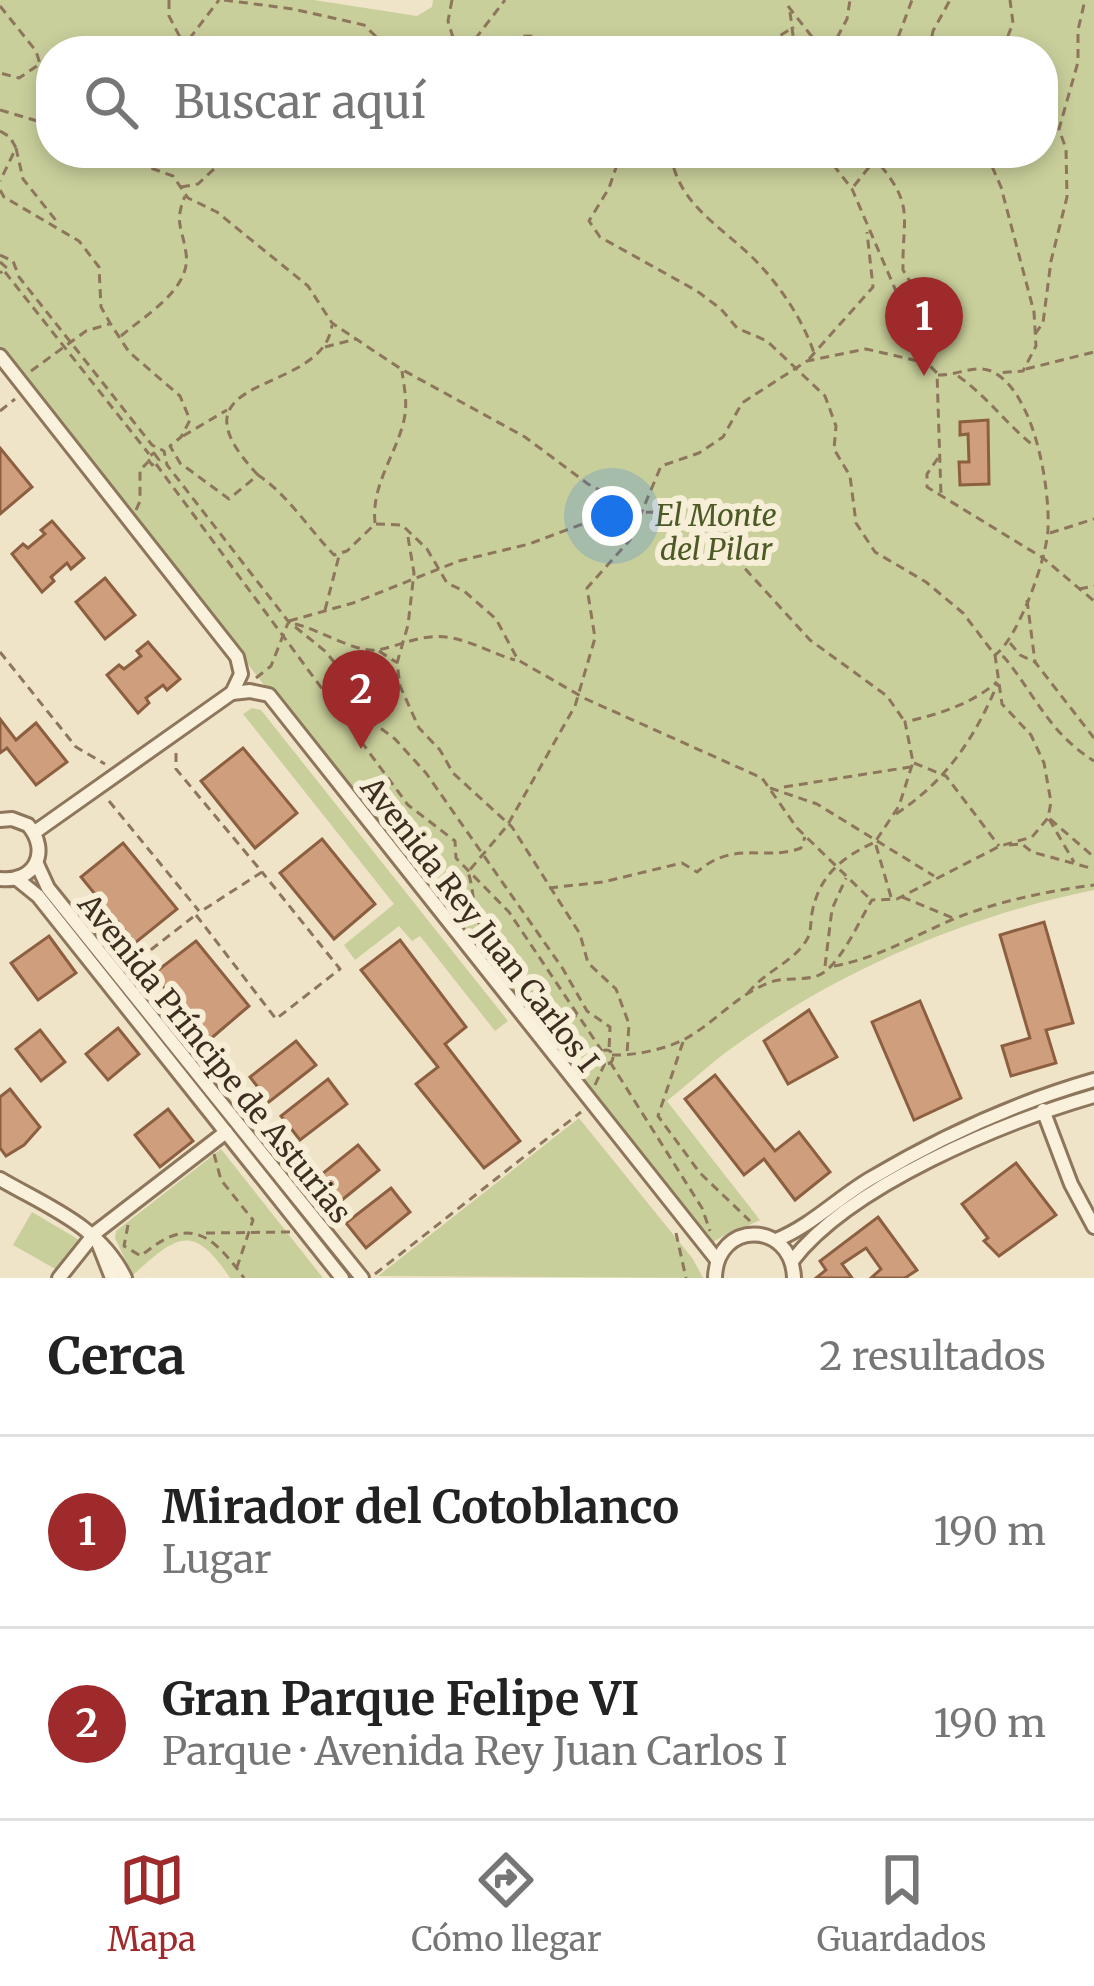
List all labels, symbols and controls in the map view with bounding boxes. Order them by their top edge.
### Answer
search box [36,36,1058,168]
icon: search [78,69,144,135]
text: Buscar aquí [174,74,425,130]
pin: 1 [885,277,963,376]
your location [582,486,642,546]
park label: El Monte del Pilar [655,496,777,568]
pin: 2 [322,650,400,749]
street label: Avenida Rey Juan Carlos I [352,768,607,1079]
street label: Avenida Príncipe de Asturias [70,885,360,1230]
text: Cerca [48,1324,186,1388]
text: 2 resultados [819,1332,1046,1381]
text: Mirador del Cotoblanco [162,1479,679,1535]
text: 1 [78,1507,96,1556]
text: 190 m [934,1507,1046,1556]
text: Lugar [162,1535,272,1584]
text: Gran Parque Felipe VI [162,1671,639,1727]
text: 2 [76,1699,98,1748]
text: 190 m [934,1699,1046,1748]
text: Parque · Avenida Rey Juan Carlos I [162,1727,787,1776]
tab: Mapa [108,1847,196,1960]
tab: Cómo llegar [411,1847,602,1960]
tab: Guardados [817,1847,986,1960]

